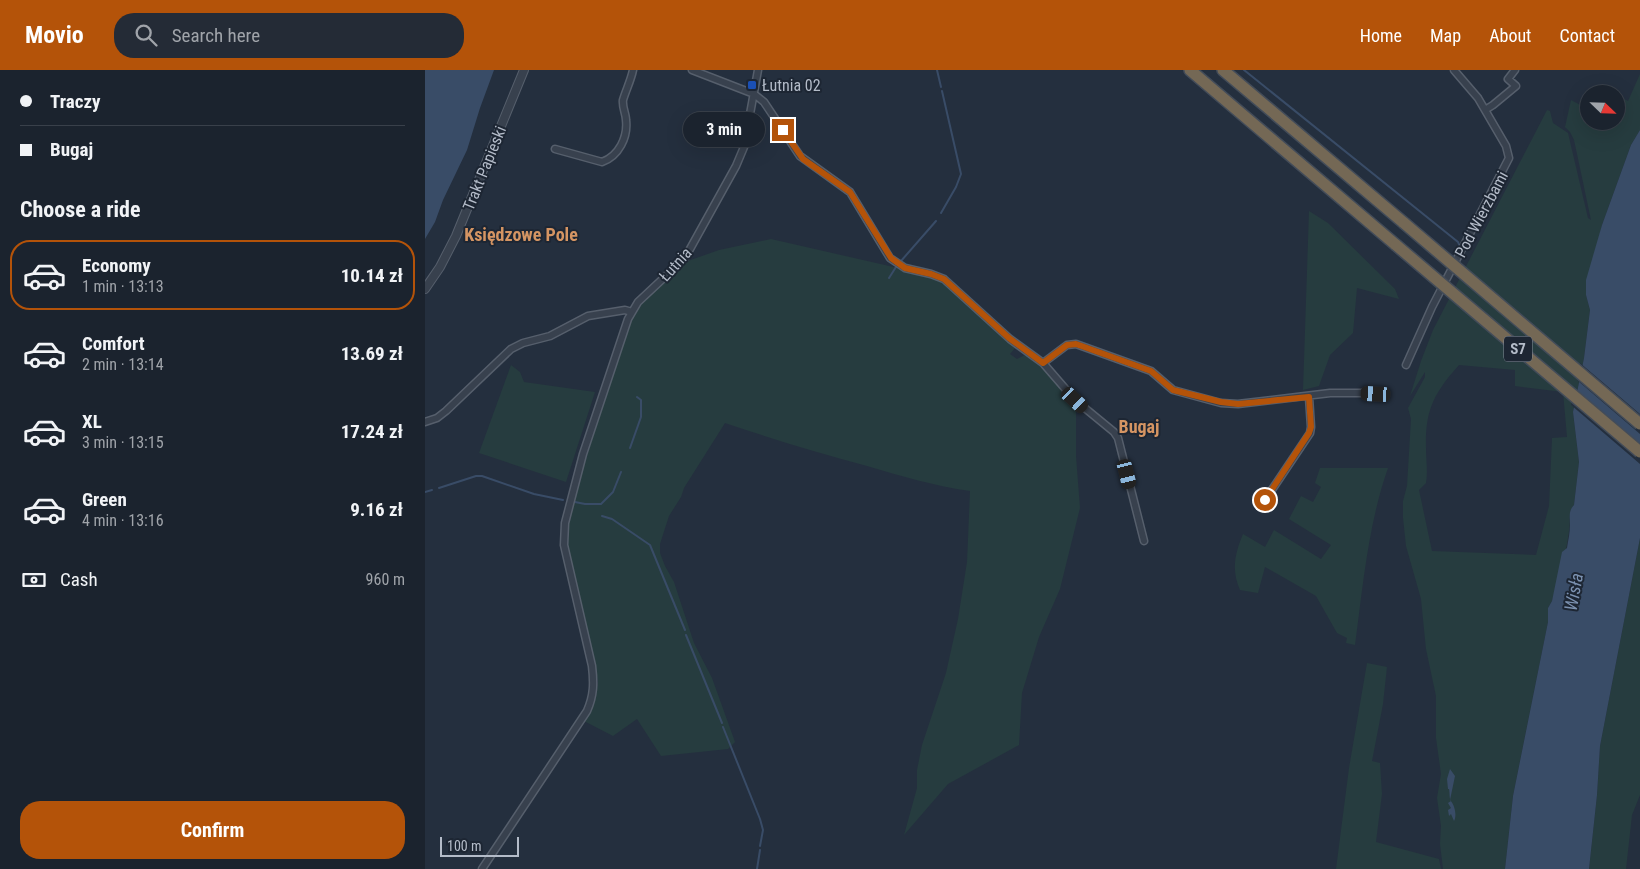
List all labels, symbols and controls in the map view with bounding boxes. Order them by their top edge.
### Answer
search box [114,13,464,58]
text: Movio [25,21,84,49]
icon: search [132,21,160,49]
text: Search here [172,24,260,47]
text: Home [1360,25,1402,46]
text: Map [1430,25,1461,46]
text: About [1489,25,1531,46]
text: Contact [1559,25,1615,46]
place label: Łutnia 02 [762,76,821,95]
marker: Łutnia 02 [746,79,758,91]
north arrow [1580,85,1625,130]
map controls [1580,85,1625,130]
text: Traczy [50,90,100,113]
callout: 3 min [683,112,765,148]
route end [772,119,794,141]
text: 3 min [706,120,742,139]
street label: Trakt Papieski [459,123,510,213]
text: Bugaj [50,138,93,161]
street label: Pod Wierzbami [1451,168,1512,261]
text: Choose a ride [20,197,141,222]
district label: Księdzowe Pole [464,224,578,245]
street label: Łutnia [655,243,696,285]
icon: car [22,253,67,298]
text: Economy [82,254,151,277]
text: 10.14 zł [341,264,403,287]
text: 1 min · 13:13 [82,277,164,296]
icon: car [22,331,67,376]
text: Comfort [82,332,145,355]
road number: S7 [1504,336,1532,362]
text: 13.69 zł [341,342,403,365]
text: 2 min · 13:14 [82,355,164,374]
car [1058,384,1091,416]
car [1360,386,1391,402]
icon: car [22,409,67,454]
text: XL [82,410,102,433]
district label: Bugaj [1119,416,1159,437]
text: 17.24 zł [341,420,403,443]
text: 3 min · 13:15 [82,433,164,452]
car [1116,458,1137,490]
icon: car [22,487,67,532]
text: Green [82,488,127,511]
route start [1254,489,1276,511]
text: 9.16 zł [350,498,403,521]
text: 4 min · 13:16 [82,511,164,530]
icon: cash [20,566,48,594]
text: Cash [60,568,98,591]
text: 960 m [366,570,405,589]
water label: Wisła [1560,571,1587,612]
button: Confirm [20,801,405,859]
scale bar [440,834,519,857]
text: 100 m [447,838,482,854]

